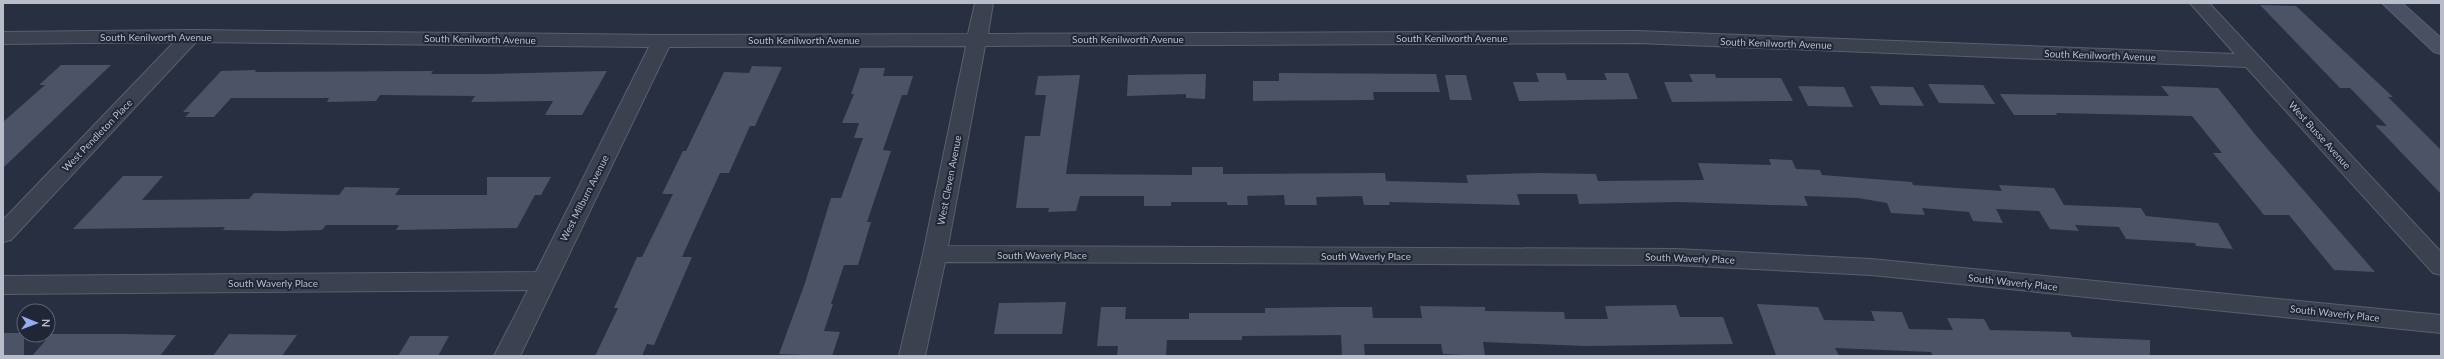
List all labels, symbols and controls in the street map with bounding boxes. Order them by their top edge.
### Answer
street label: South Kenilworth Avenue [100,31,212,43]
street label: South Kenilworth Avenue [424,32,536,46]
street label: South Kenilworth Avenue [1396,32,1508,44]
street label: South Kenilworth Avenue [1072,33,1184,45]
street label: South Kenilworth Avenue [748,34,860,46]
street label: South Kenilworth Avenue [1720,35,1832,51]
street label: South Kenilworth Avenue [2044,47,2156,63]
street label: West Pendleton Place [59,96,135,174]
street label: West Busse Avenue [2287,99,2353,171]
street label: West Cleven Avenue [934,134,964,226]
street label: West Milburn Avenue [557,153,611,243]
street label: South Waverly Place [997,249,1087,261]
street label: South Waverly Place [1321,250,1411,262]
street label: South Waverly Place [1645,250,1735,266]
street label: South Waverly Place [1968,271,2058,293]
street label: South Waverly Place [228,277,318,289]
street label: South Waverly Place [2290,302,2380,324]
north arrow [16,303,56,343]
text: N [40,319,53,328]

